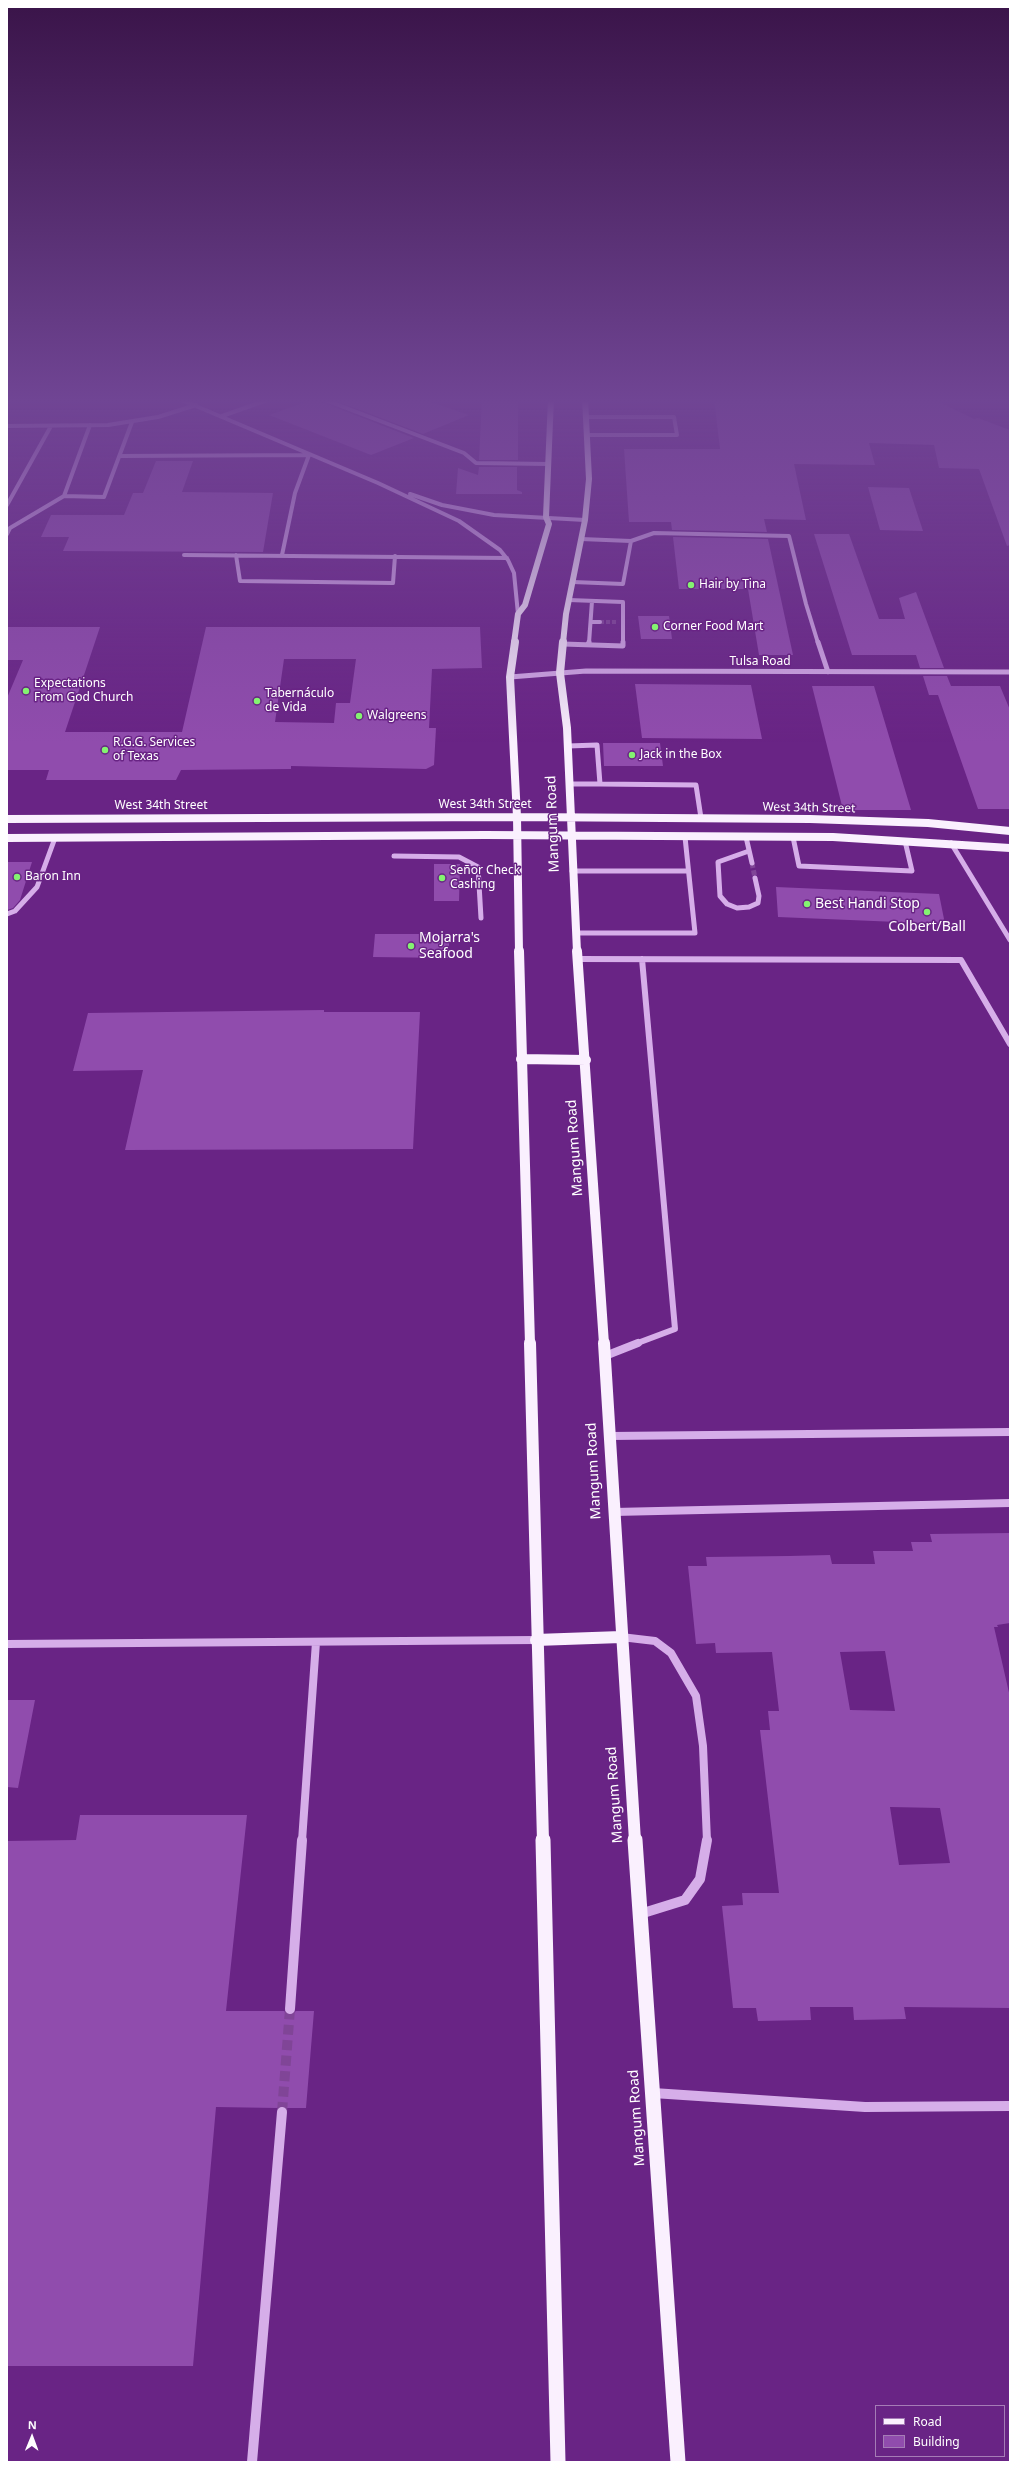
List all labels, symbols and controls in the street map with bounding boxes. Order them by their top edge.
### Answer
place label: Hair by Tina [699,578,766,592]
marker: Hair by Tina [686,580,696,590]
place label: Corner Food Mart [663,620,763,634]
marker: Corner Food Mart [650,622,660,632]
street label: Tulsa Road [729,655,791,669]
place label: Expectations From God Church [34,677,133,705]
marker: Expectations From God Church [21,686,31,696]
place label: Tabernáculo de Vida [265,687,334,715]
marker: Tabernáculo de Vida [252,696,262,706]
place label: Walgreens [367,709,427,723]
marker: Walgreens [354,711,364,721]
place label: R.G.G. Services of Texas [113,736,195,764]
marker: R.G.G. Services of Texas [100,745,110,755]
place label: Jack in the Box [640,748,722,762]
marker: Jack in the Box [627,750,637,760]
street label: Mangum Road [543,775,563,873]
street label: West 34th Street [439,798,531,812]
street label: West 34th Street [115,799,207,813]
street label: West 34th Street [762,800,856,816]
place label: Señor Check Cashing [450,864,520,892]
place label: Baron Inn [25,870,81,884]
marker: Baron Inn [12,872,22,882]
marker: Señor Check Cashing [437,873,447,883]
place label: Best Handi Stop [815,896,920,912]
marker: Best Handi Stop [802,899,812,909]
marker: Colbert/Ball [922,907,932,917]
place label: Colbert/Ball [888,919,966,935]
place label: Mojarra's Seafood [419,930,480,962]
marker: Mojarra's Seafood [406,941,416,951]
street label: Mangum Road [563,1099,587,1197]
street label: Mangum Road [583,1422,605,1520]
street label: Mangum Road [603,1746,627,1844]
street label: Mangum Road [625,2069,649,2167]
legend [875,2405,1005,2457]
text: Road [913,2413,942,2430]
north arrow [12,2417,52,2457]
text: N [28,2417,37,2432]
text: Building [913,2433,960,2450]

